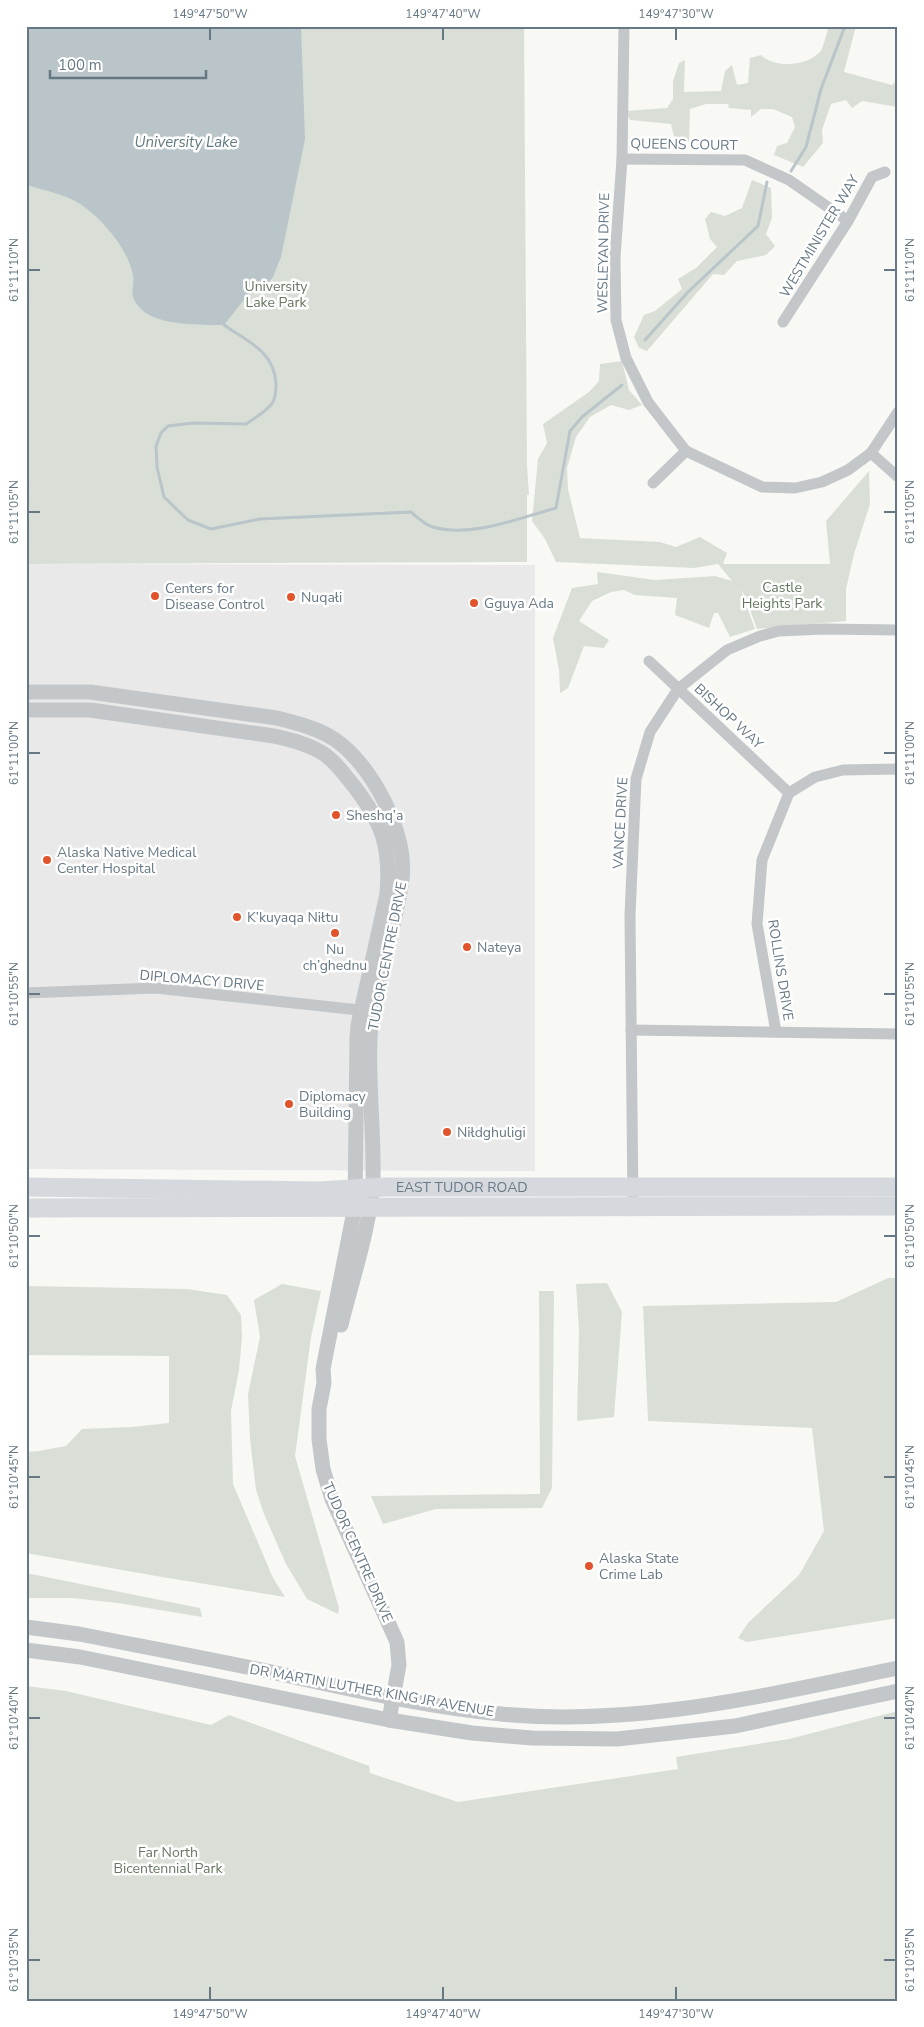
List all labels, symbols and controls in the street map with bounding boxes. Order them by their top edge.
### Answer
text: 149°47'50"W [172,6,248,22]
text: 149°47'40"W [405,6,481,22]
text: 149°47'30"W [638,6,714,22]
scale bar [50,48,206,80]
text: 100 m [58,55,102,75]
water label: University Lake [135,132,237,152]
street label: QUEENS COURT [630,134,738,155]
street label: WESTMINISTER WAY [775,171,864,301]
street label: WESLEYAN DRIVE [593,193,614,313]
text: 61°11'10"N [6,238,22,302]
text: 61°11'10"N [902,238,918,302]
park label: University Lake Park [244,277,308,312]
text: 61°11'05"N [6,480,22,544]
text: 61°11'05"N [902,480,918,544]
park label: Castle Heights Park [742,578,823,613]
place label: Centers for Disease Control [165,579,265,614]
place label: Nuqałi [301,588,342,607]
marker: Centers for Disease Control [149,590,161,602]
marker: Nuqałi [285,591,297,603]
place label: Gguya Ada [484,594,554,613]
marker: Gguya Ada [468,597,480,609]
street label: BISHOP WAY [690,679,768,754]
text: 61°11'00"N [6,721,22,785]
text: 61°11'00"N [902,721,918,785]
street label: VANCE DRIVE [609,777,632,870]
place label: Sheshq’a [346,806,403,825]
marker: Sheshq’a [330,809,342,821]
place label: Alaska Native Medical Center Hospital [57,843,197,878]
marker: Alaska Native Medical Center Hospital [41,854,53,866]
street label: TUDOR CENTRE DRIVE [364,880,411,1032]
place label: K’kuyaqa Niłtu [247,908,338,927]
marker: K’kuyaqa Niłtu [231,911,243,923]
street label: ROLLINS DRIVE [763,918,798,1022]
marker: Nu ch’ghednu [329,927,341,939]
place label: Nateya [477,938,521,957]
place label: Nu ch’ghednu [303,940,367,975]
marker: Nateya [461,941,473,953]
text: 61°10'55"N [6,962,22,1026]
text: 61°10'55"N [902,962,918,1026]
street label: DIPLOMACY DRIVE [139,966,265,995]
place label: Diplomacy Building [299,1087,367,1122]
marker: Diplomacy Building [283,1098,295,1110]
place label: Niłdghuligi [457,1123,526,1142]
marker: Niłdghuligi [441,1126,453,1138]
street label: EAST TUDOR ROAD [396,1178,528,1197]
text: 61°10'50"N [6,1204,22,1268]
text: 61°10'50"N [902,1204,918,1268]
text: 61°10'45"N [6,1445,22,1509]
text: 61°10'45"N [902,1445,918,1509]
street label: TUDOR CENTRE DRIVE [318,1479,397,1625]
place label: Alaska State Crime Lab [599,1549,679,1584]
marker: Alaska State Crime Lab [583,1560,595,1572]
street label: DR MARTIN LUTHER KING JR AVENUE [248,1660,496,1721]
text: 61°10'40"N [6,1686,22,1750]
text: 61°10'40"N [902,1686,918,1750]
park label: Far North Bicentennial Park [113,1843,223,1878]
text: 61°10'35"N [6,1928,22,1992]
text: 61°10'35"N [902,1928,918,1992]
text: 149°47'50"W [172,2006,248,2022]
text: 149°47'40"W [405,2006,481,2022]
text: 149°47'30"W [638,2006,714,2022]

